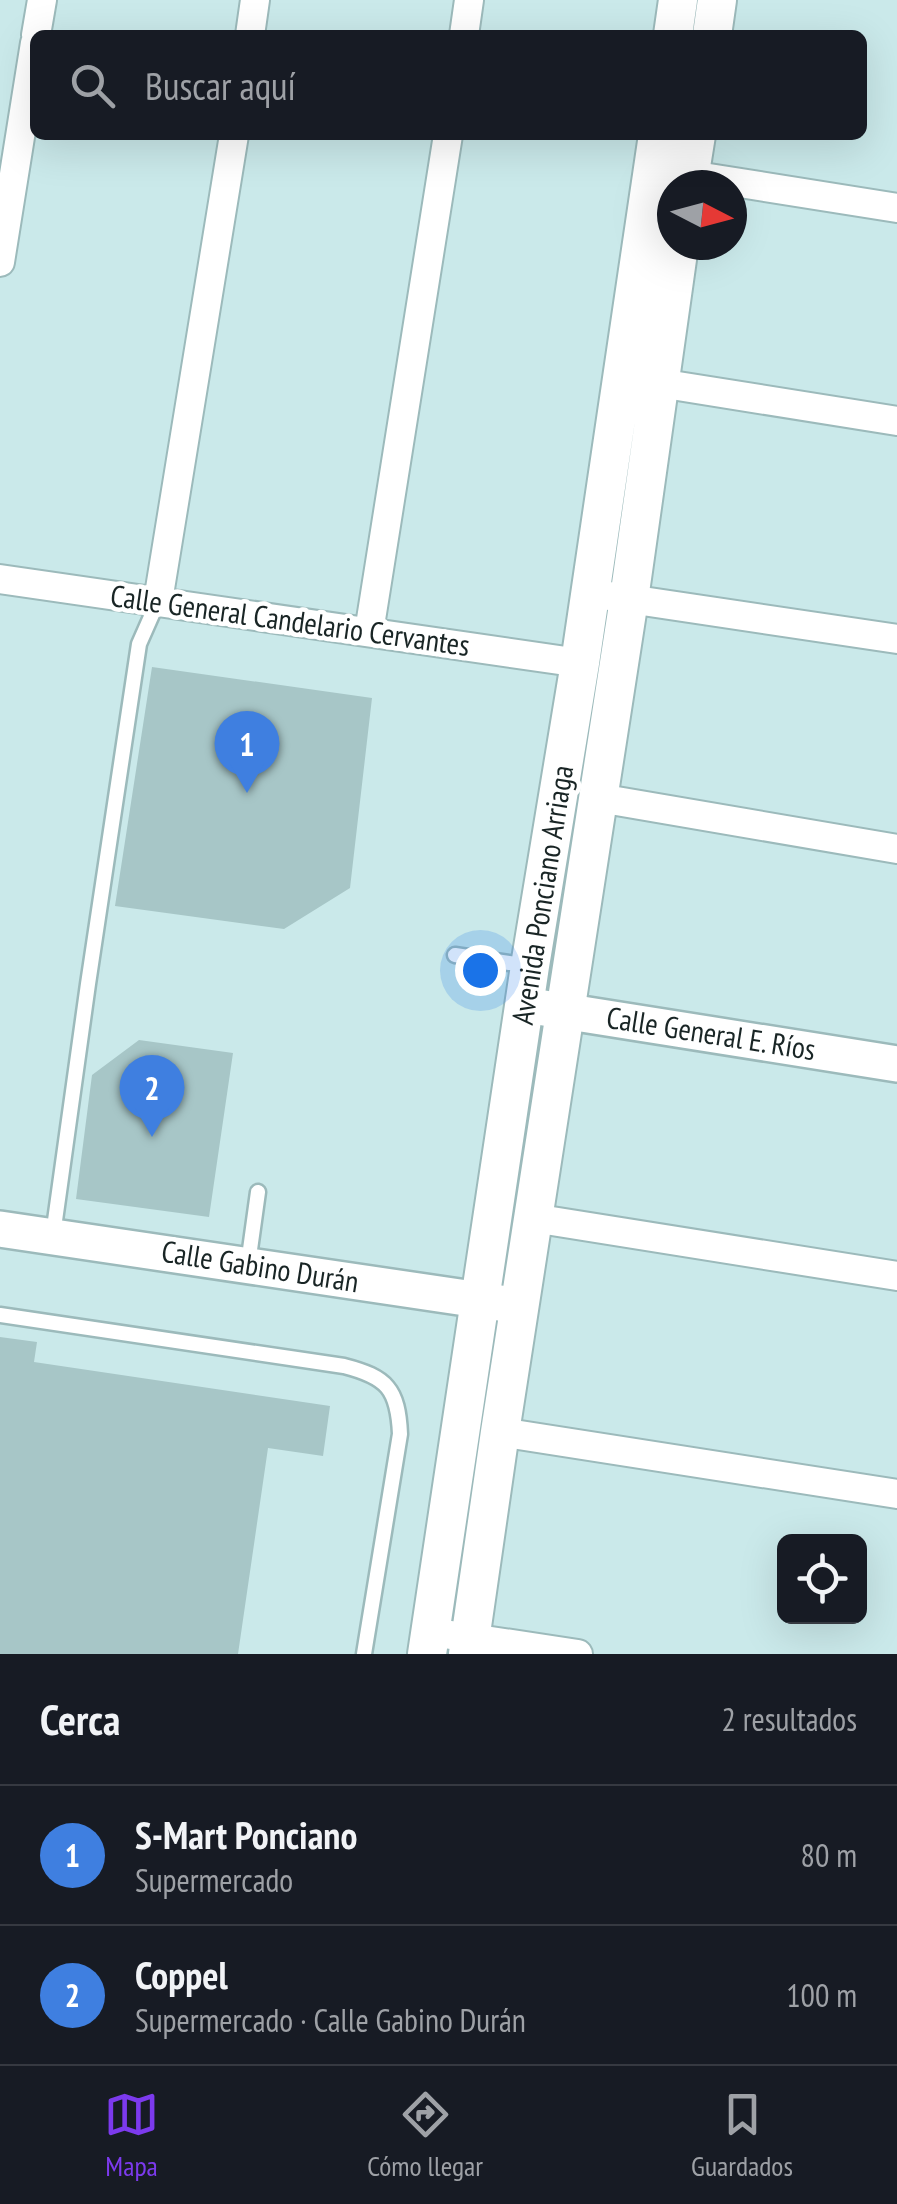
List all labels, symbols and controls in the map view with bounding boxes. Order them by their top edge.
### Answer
search box [30,30,867,140]
icon: search [65,58,120,113]
text: Buscar aquí [145,61,296,110]
north arrow [657,170,747,260]
street label: Calle General Candelario Cervantes [108,575,472,664]
pin: 1 [214,710,280,793]
street label: Avenida Ponciano Arriaga [502,762,581,1027]
your location [455,945,506,996]
street label: Calle General E. Ríos [604,997,818,1068]
pin: 2 [120,1054,184,1137]
street label: Calle Gabino Durán [159,1231,362,1300]
map controls [777,1534,867,1624]
button: locate [777,1534,867,1624]
text: Cerca [40,1692,120,1747]
text: 2 resultados [722,1698,857,1740]
text: S-Mart Ponciano [135,1810,357,1859]
text: 1 [65,1834,80,1876]
text: 80 m [801,1834,857,1876]
text: Supermercado [135,1859,293,1901]
text: Coppel [135,1950,228,1999]
text: 2 [65,1974,80,2016]
text: 100 m [786,1974,857,2016]
text: Supermercado · Calle Gabino Durán [135,1999,526,2041]
tab: Mapa [104,2087,159,2184]
tab: Cómo llegar [367,2087,483,2184]
tab: Guardados [691,2087,793,2184]

